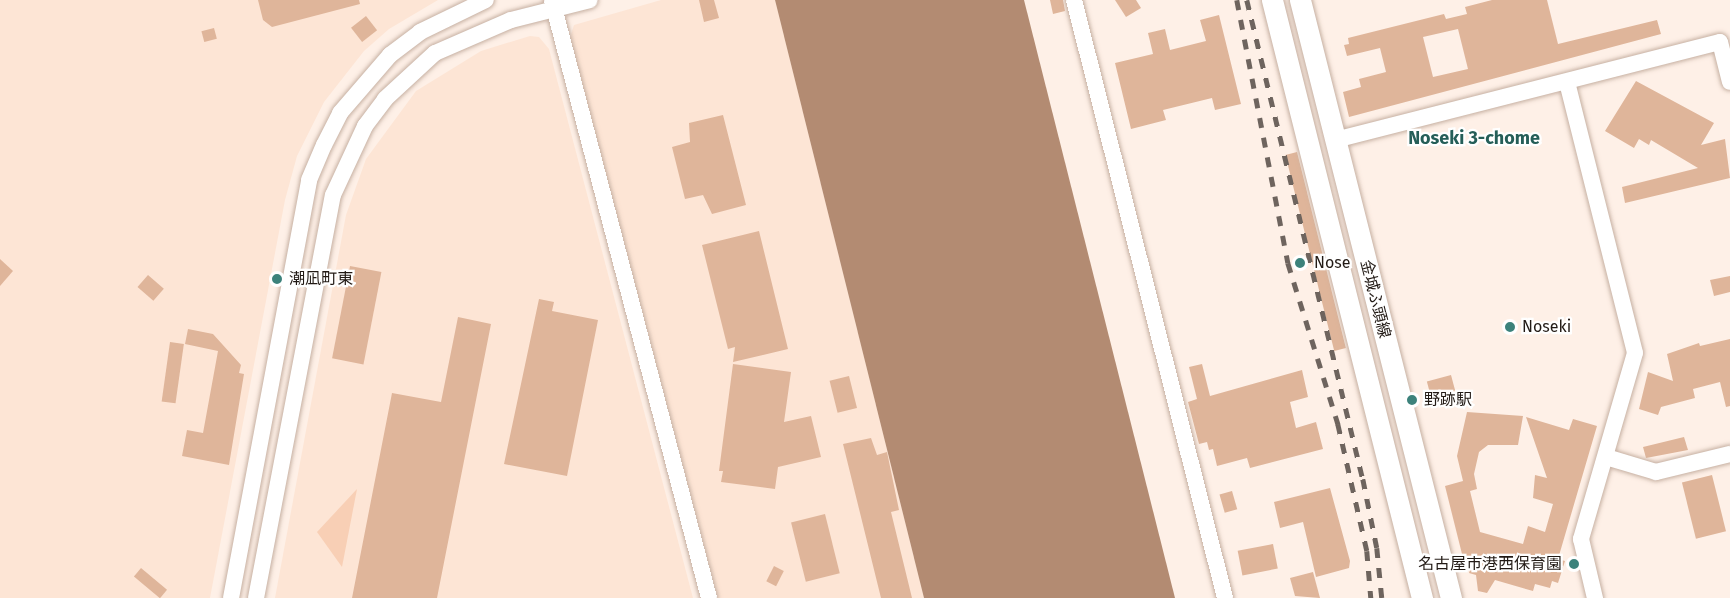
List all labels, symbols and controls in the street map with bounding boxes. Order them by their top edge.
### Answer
district label: Noseki 3-chome [1408,127,1540,149]
place label: Nose [1314,253,1350,273]
marker: Nose [1291,254,1309,272]
street label: 金城ふ頭線 [1356,258,1394,340]
place label: 潮凪町東 [289,269,353,289]
marker: 潮凪町東 [270,272,284,286]
place label: Noseki [1522,317,1571,337]
marker: Noseki [1503,320,1517,334]
place label: 野跡駅 [1424,390,1472,410]
marker: 野跡駅 [1405,393,1419,407]
place label: 名古屋市港西保育園 [1418,554,1562,574]
marker: 名古屋市港西保育園 [1567,557,1581,571]

